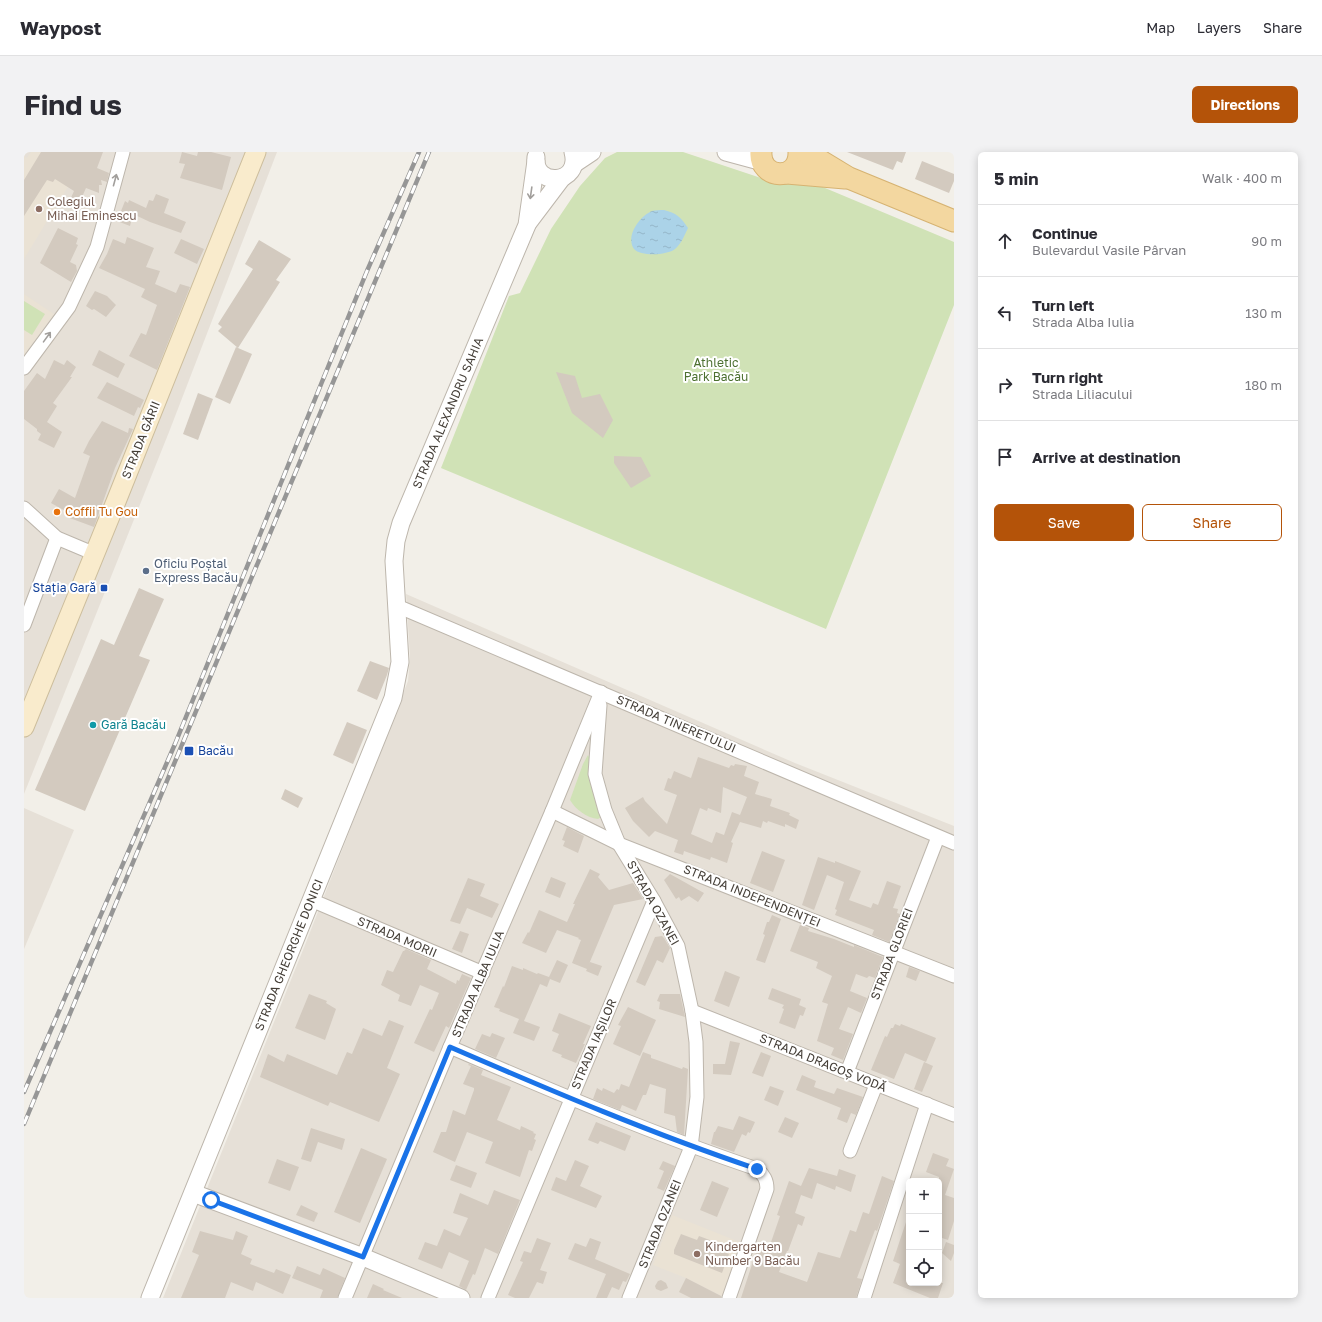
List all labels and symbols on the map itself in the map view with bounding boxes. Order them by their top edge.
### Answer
one-way arrow [112,174,119,187]
one-way arrow [527,186,535,199]
place label: Colegiul Mihai Eminescu [47,194,137,223]
marker: Colegiul Mihai Eminescu [34,204,44,214]
one-way arrow [43,331,51,342]
street label: STRADA ALEXANDRU SAHIA [409,335,486,491]
park label: Athletic Park Bacău [684,355,748,384]
street label: STRADA GĂRII [118,399,163,481]
place label: Coffii Tu Gou [65,504,138,519]
marker: Coffii Tu Gou [52,507,62,517]
place label: Oficiu Poștal Express Bacău [154,556,238,585]
marker: Oficiu Poștal Express Bacău [141,566,151,576]
place label: Stația Gară [33,580,96,595]
marker: Stația Gară [99,583,109,593]
street label: STRADA TINERETULUI [614,691,738,756]
place label: Gară Bacău [101,717,166,732]
marker: Gară Bacău [88,720,98,730]
place label: Bacău [198,743,233,758]
marker: Bacău [183,745,195,757]
street label: STRADA OZANEI [624,858,683,948]
street label: STRADA INDEPENDENȚEI [681,861,823,930]
street label: STRADA GHEORGHE DONICI [251,877,326,1033]
street label: STRADA GLORIEI [867,906,916,1002]
street label: STRADA MORII [355,913,439,960]
street label: STRADA ALBA IULIA [448,928,507,1040]
street label: STRADA IAȘILOR [568,996,619,1091]
street label: STRADA DRAGOȘ VODĂ [757,1030,889,1095]
route end [748,1160,766,1178]
street label: STRADA OZANEI [635,1177,684,1270]
route start [202,1191,220,1209]
place label: Kindergarten Number 9 Bacău [705,1239,800,1268]
marker: Kindergarten Number 9 Bacău [692,1249,702,1259]

